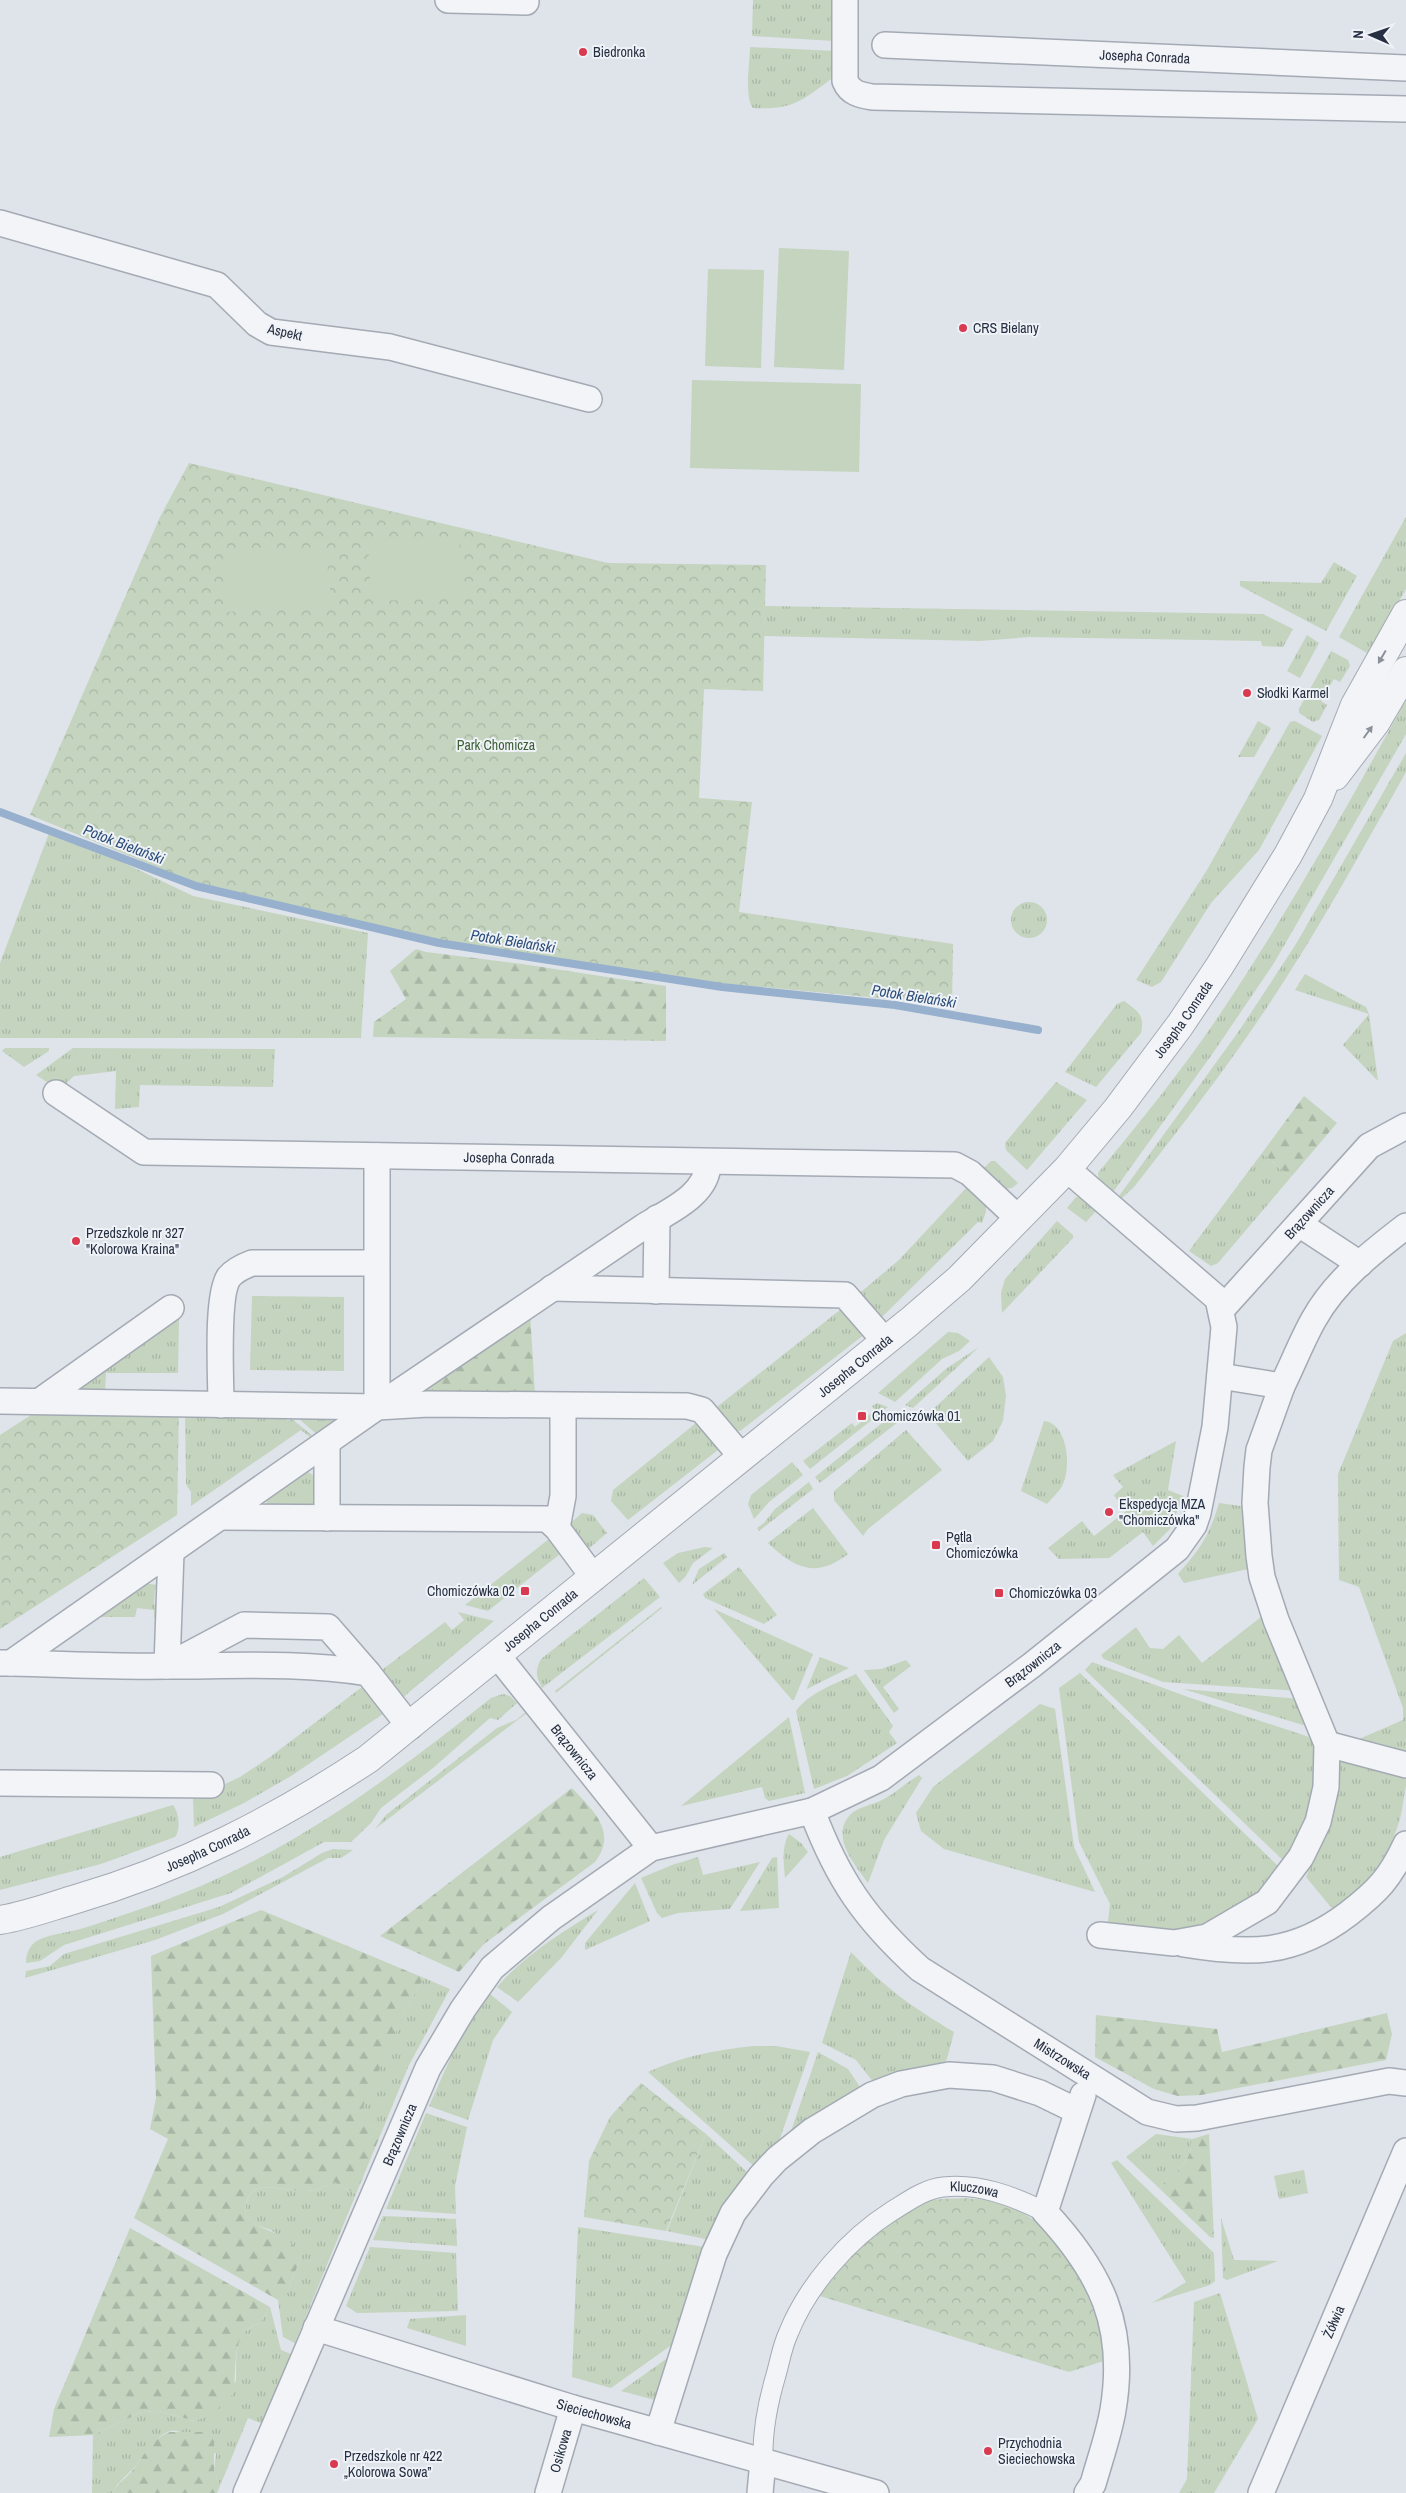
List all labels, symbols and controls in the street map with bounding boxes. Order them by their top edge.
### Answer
north arrow [1346,10,1396,60]
text: N [1349,30,1367,39]
place label: Biedronka [593,43,646,61]
street label: Josepha Conrada [1099,45,1191,67]
marker: Biedronka [577,46,589,58]
street label: Aspekt [265,319,304,345]
place label: CRS Bielany [973,319,1039,337]
marker: CRS Bielany [957,322,969,334]
one-way arrow [1378,649,1386,664]
place label: Słodki Karmel [1257,684,1328,702]
marker: Słodki Karmel [1241,687,1253,699]
one-way arrow [1363,726,1373,739]
park label: Park Chomicza [457,736,536,754]
water label: Potok Bielański [80,819,168,869]
water label: Potok Bielański [469,924,557,958]
street label: Josepha Conrada [1149,977,1217,1062]
water label: Potok Bielański [870,979,958,1013]
street label: Josepha Conrada [463,1148,555,1168]
street label: Brązownicza [1280,1182,1338,1243]
place label: Przedszkole nr 327 "Kolorowa Kraina" [86,1224,184,1258]
marker: Przedszkole nr 327 "Kolorowa Kraina" [70,1235,82,1247]
street label: Josepha Conrada [814,1330,896,1401]
place label: Chomiczówka 01 [872,1407,961,1425]
marker: Chomiczówka 01 [856,1410,868,1422]
place label: Ekspedycja MZA "Chomiczówka" [1119,1495,1205,1529]
marker: Ekspedycja MZA "Chomiczówka" [1103,1506,1115,1518]
place label: Pętla Chomiczówka [946,1528,1019,1562]
marker: Pętla Chomiczówka [930,1539,942,1551]
place label: Chomiczówka 02 [427,1582,515,1600]
street label: Josepha Conrada [499,1584,581,1656]
place label: Chomiczówka 03 [1009,1584,1097,1602]
marker: Chomiczówka 02 [519,1585,531,1597]
marker: Chomiczówka 03 [993,1587,1005,1599]
street label: Brązownicza [1001,1636,1065,1691]
street label: Brązownicza [547,1721,602,1784]
street label: Josepha Conrada [163,1821,253,1876]
street label: Mistrzowska [1031,2034,1095,2084]
street label: Brązownicza [378,2100,421,2168]
street label: Kluczowa [950,2177,1002,2202]
street label: Żółwia [1319,2302,1349,2341]
street label: Sieciechowska [554,2394,634,2433]
street label: Osikowa [545,2426,576,2475]
place label: Przychodnia Sieciechowska [998,2434,1076,2468]
marker: Przychodnia Sieciechowska [982,2445,994,2457]
place label: Przedszkole nr 422 „Kolorowa Sowa” [344,2447,442,2481]
marker: Przedszkole nr 422 „Kolorowa Sowa” [328,2458,340,2470]

